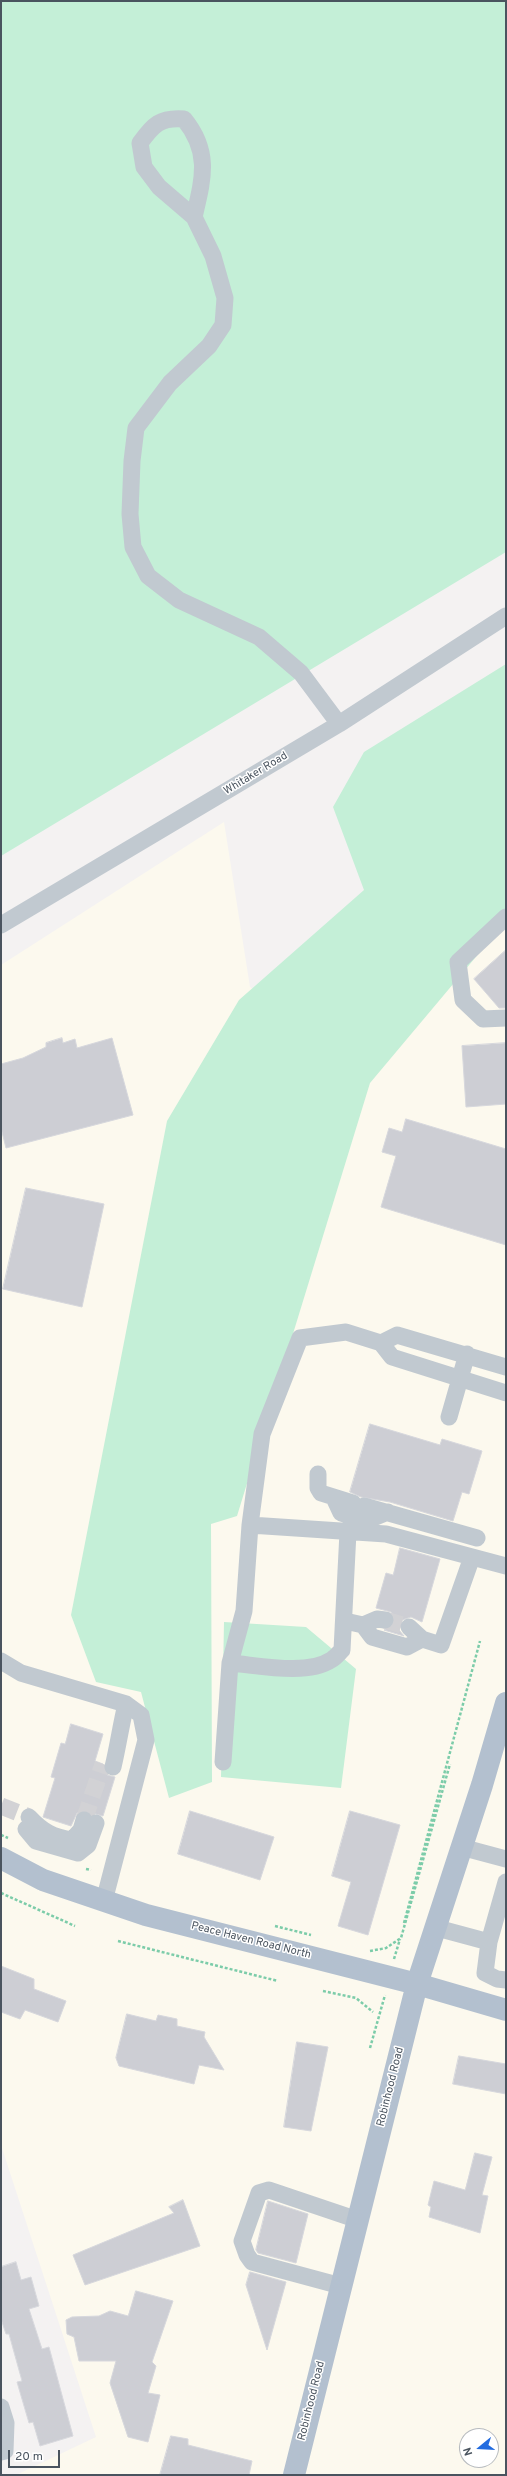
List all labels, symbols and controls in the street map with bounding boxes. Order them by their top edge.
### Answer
street label: Whitaker Road [222,750,290,798]
street label: Peace Haven Road North [190,1920,312,1962]
street label: Robinhood Road [375,2046,407,2128]
street label: Robinhood Road [296,2360,328,2442]
north arrow [459,2428,499,2468]
scale bar [10,2442,62,2468]
text: N [461,2445,476,2457]
text: 20 m [15,2449,43,2465]

